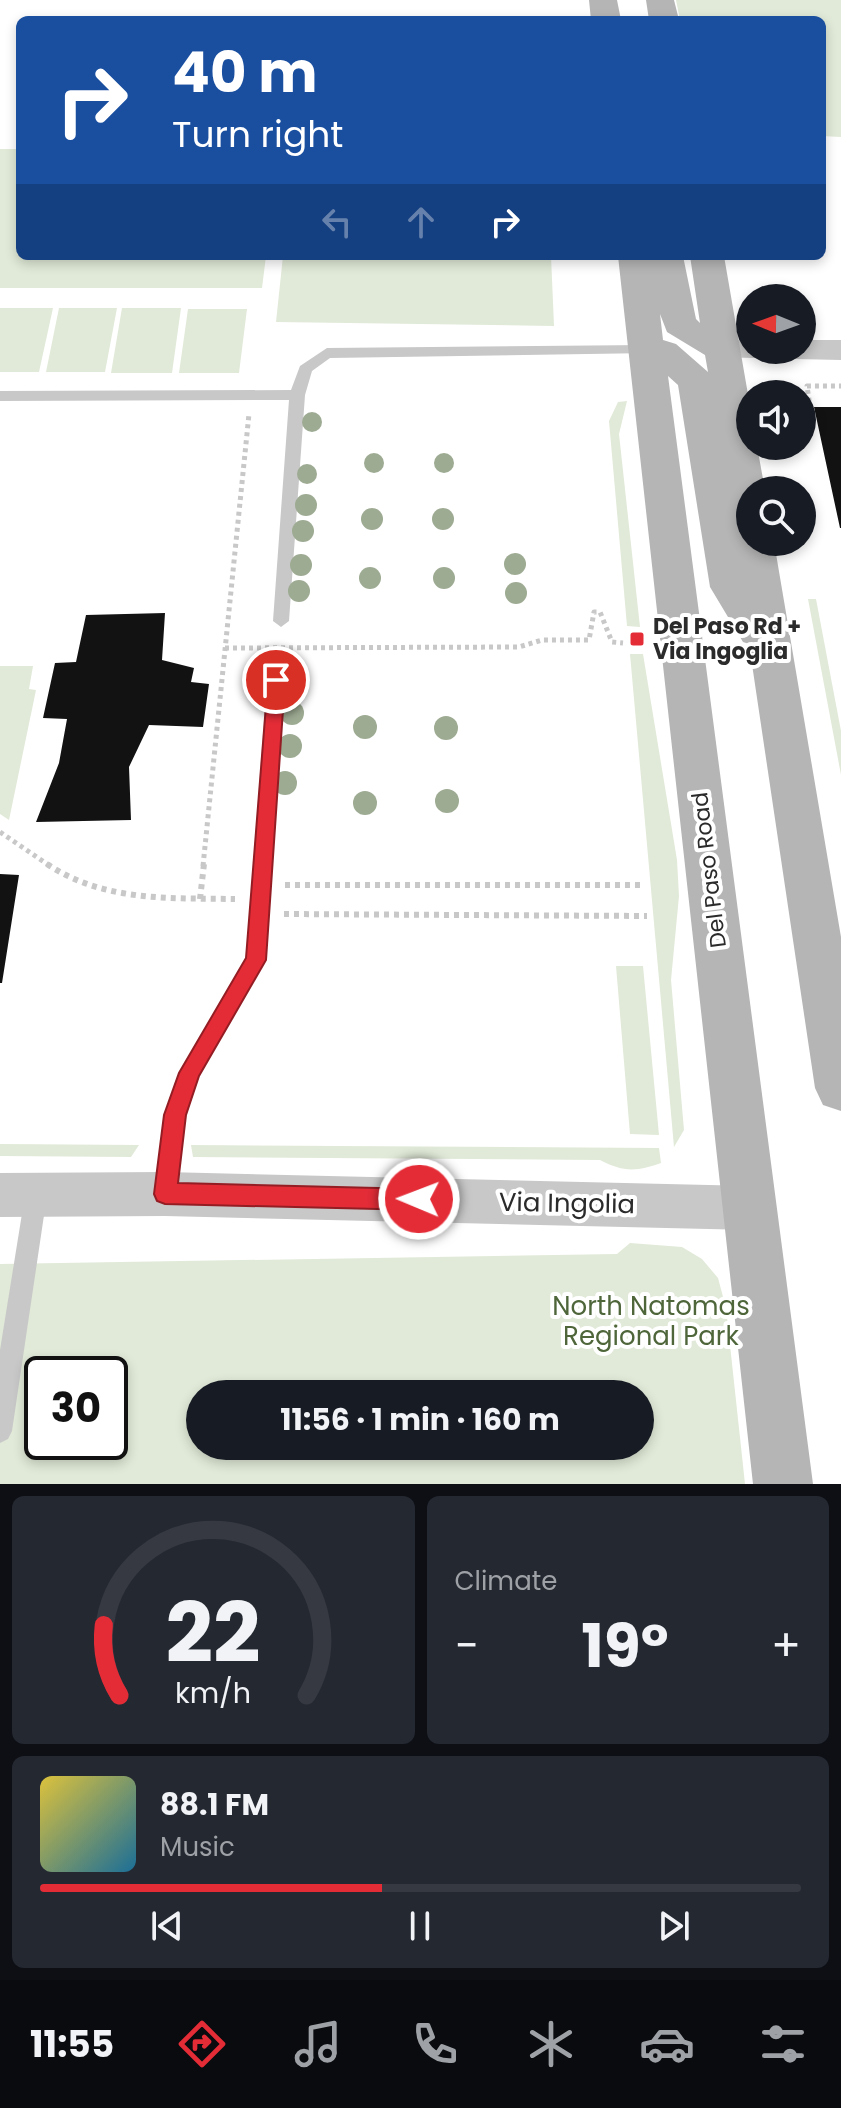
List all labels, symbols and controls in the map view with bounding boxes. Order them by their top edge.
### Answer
text: 40 m [172,33,318,112]
icon: right [40,48,144,152]
text: Turn right [172,109,343,160]
icon: left [315,200,359,244]
icon: ahead [399,200,443,244]
icon: right [483,200,527,244]
north arrow [736,284,816,364]
map controls [736,284,816,556]
button: sound [736,380,816,460]
button: search [736,476,816,556]
place label: Del Paso Rd + Via Ingoglia [653,611,801,667]
marker: Del Paso Rd + Via Ingoglia [628,630,646,648]
pin [242,646,310,714]
icon: arrive [254,658,298,702]
street label: Del Paso Road [684,790,734,950]
position arrow [377,1157,461,1241]
street label: Via Ingolia [499,1184,635,1222]
park label: North Natomas Regional Park [552,1288,750,1354]
speed limit sign: 30 [24,1356,128,1460]
text: 11:56 · 1 min · 160 m [280,1398,560,1441]
text: Climate [455,1563,557,1599]
text: 22 [166,1575,261,1691]
text: 19° [581,1604,668,1688]
text: − [455,1615,479,1676]
text: + [771,1615,801,1676]
text: km/h [175,1673,251,1713]
text: 88.1 FM [160,1783,269,1826]
text: Music [160,1829,235,1865]
icon: previous [145,1904,189,1948]
icon: pause [398,1904,442,1948]
icon: next [652,1904,696,1948]
icon: directions [174,2016,230,2072]
icon: music [290,2016,346,2072]
icon: phone [407,2016,463,2072]
icon: climate [523,2016,579,2072]
icon: car [639,2016,695,2072]
icon: filters [755,2016,811,2072]
text: 11:55 [30,2019,114,2070]

